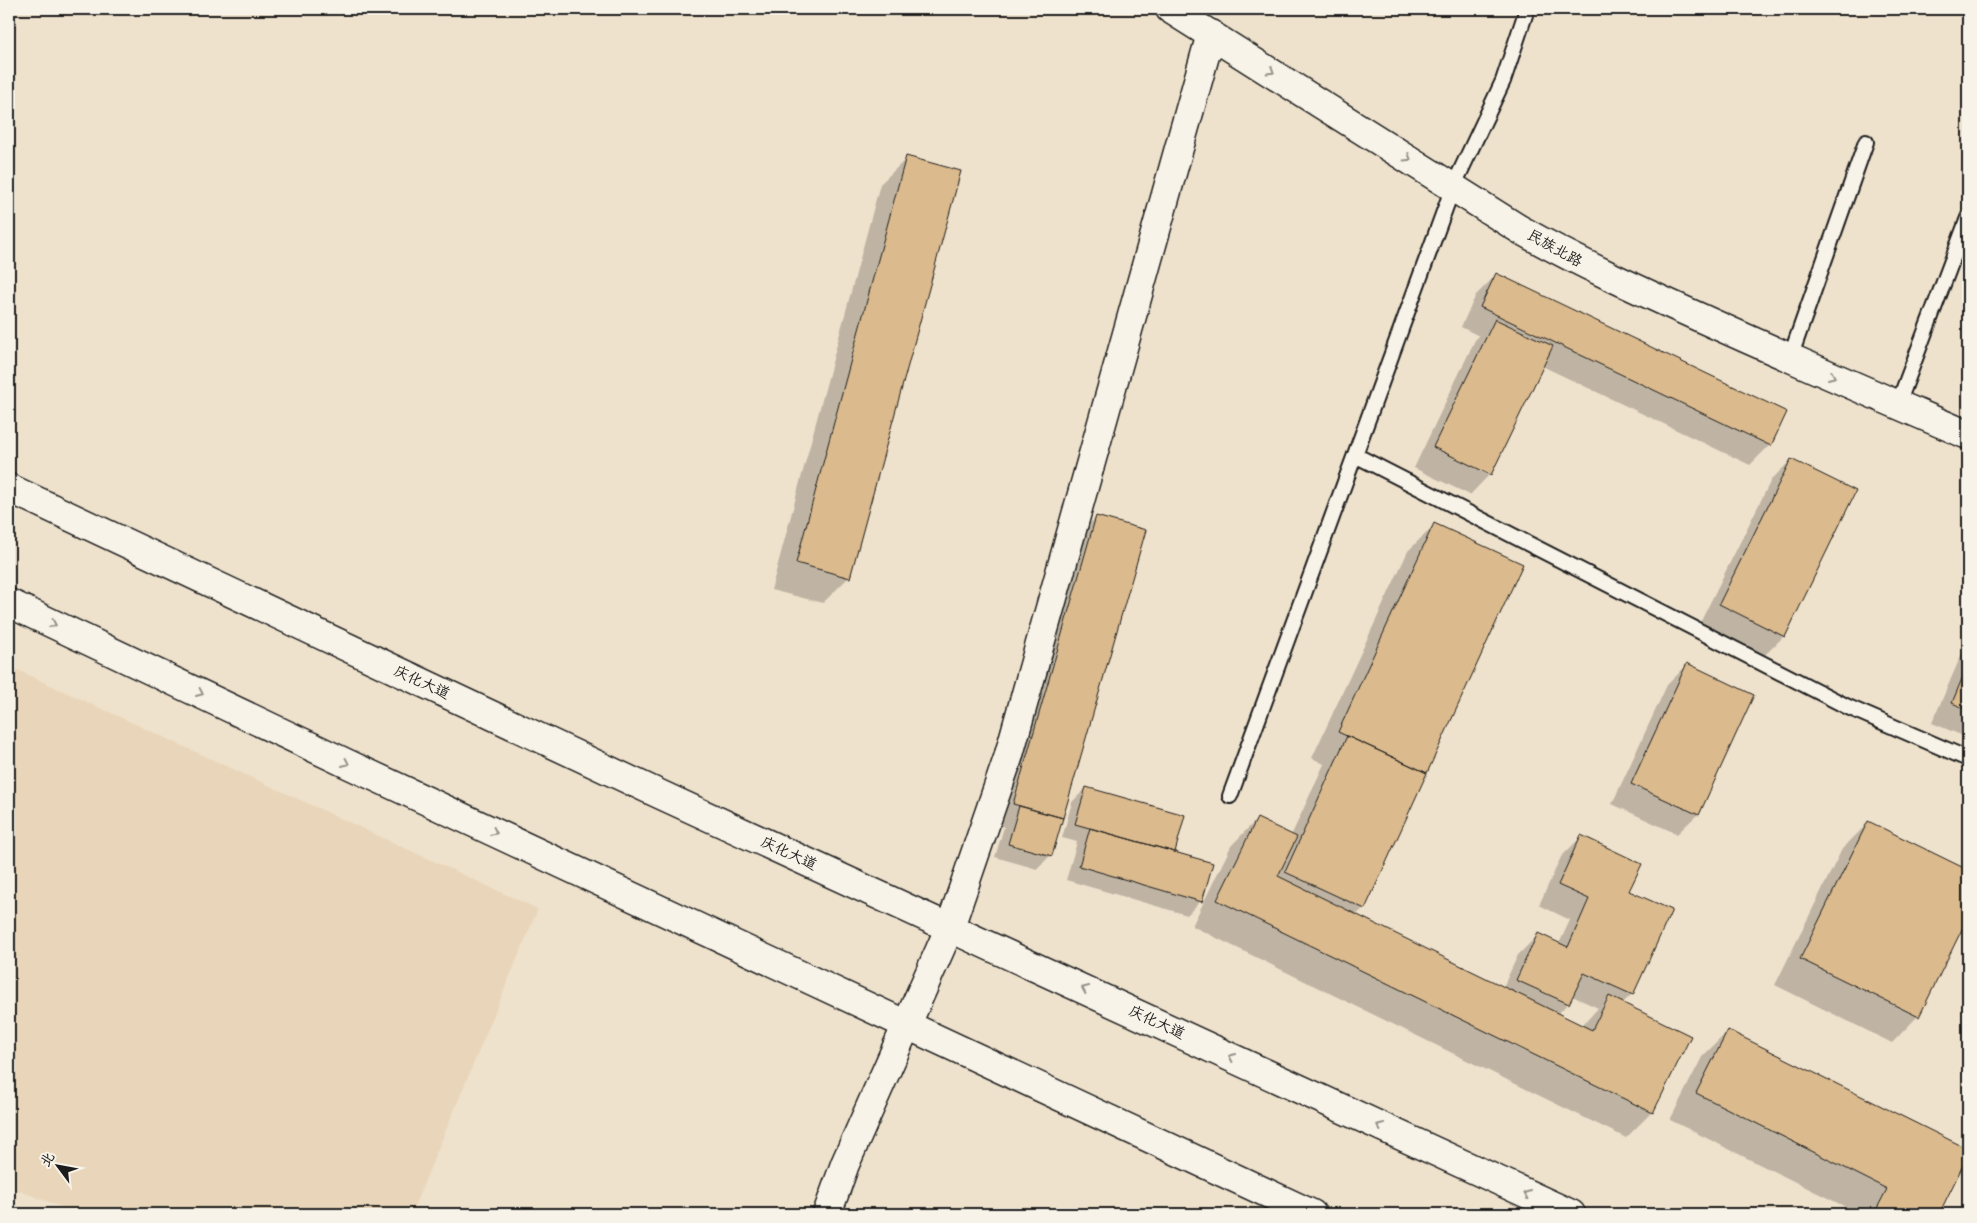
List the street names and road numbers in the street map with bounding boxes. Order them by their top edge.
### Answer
street label: 民族北路 [1523,225,1586,272]
street label: 庆化大道 [390,660,453,705]
street label: 庆化大道 [757,831,820,876]
street label: 庆化大道 [1125,1000,1188,1045]

